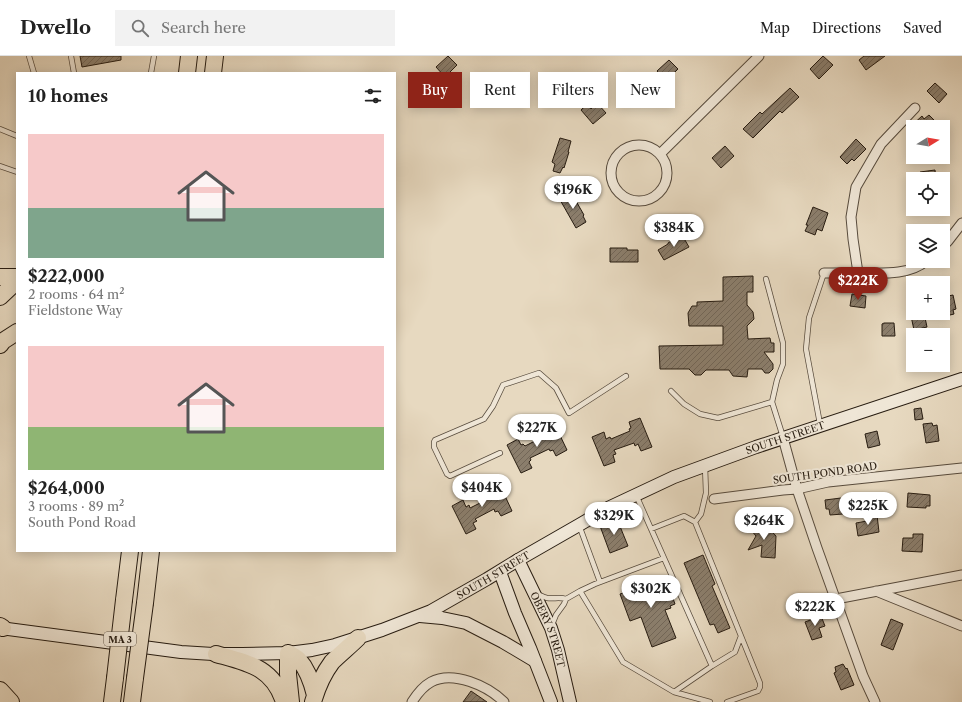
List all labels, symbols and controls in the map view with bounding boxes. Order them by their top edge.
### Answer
search box [115,10,395,46]
text: Dwello [20,16,91,39]
icon: search [129,17,151,39]
text: Search here [161,18,246,37]
text: Map [760,19,790,37]
text: Directions [812,19,881,37]
text: Saved [903,19,942,37]
chip: Buy [408,72,462,108]
chip: Rent [470,72,530,108]
chip: Filters [538,72,608,108]
chip: New [616,72,675,108]
icon: filters [362,85,384,107]
text: 10 homes [28,86,108,106]
north arrow [906,120,950,164]
map controls [906,120,950,372]
icon: home [170,160,242,232]
button: locate [906,172,950,216]
pin: $196K [545,176,601,210]
text: $196K [553,181,593,197]
pin: $384K [646,214,702,248]
text: $384K [654,219,694,235]
button: layers [906,224,950,268]
text: $222,000 [28,266,105,286]
pin: $222K [830,267,886,301]
text: $222K [838,272,878,288]
button: + [906,276,950,320]
text: 2 rooms · 64 m² [28,286,125,302]
text: Fieldstone Way [28,302,123,318]
button: − [906,328,950,372]
icon: home [170,372,242,444]
pin: $227K [509,414,565,448]
street label: SOUTH STREET [744,418,827,457]
text: $227K [517,419,557,435]
street label: SOUTH POND ROAD [772,459,878,487]
pin: $404K [454,474,510,508]
text: $264,000 [28,478,105,498]
text: $404K [461,479,503,495]
pin: $225K [840,492,896,526]
text: $225K [848,497,888,513]
text: 3 rooms · 89 m² [28,498,124,514]
pin: $329K [586,502,642,536]
text: $329K [594,507,634,523]
pin: $264K [736,507,792,541]
text: $264K [744,512,784,528]
text: South Pond Road [28,514,136,530]
street label: SOUTH STREET [454,548,532,602]
pin: $302K [623,575,679,609]
text: $302K [631,580,671,596]
street label: OBERY STREET [528,589,568,669]
pin: $222K [787,593,843,627]
text: $222K [795,598,835,614]
road number: MA 3 [104,632,136,646]

